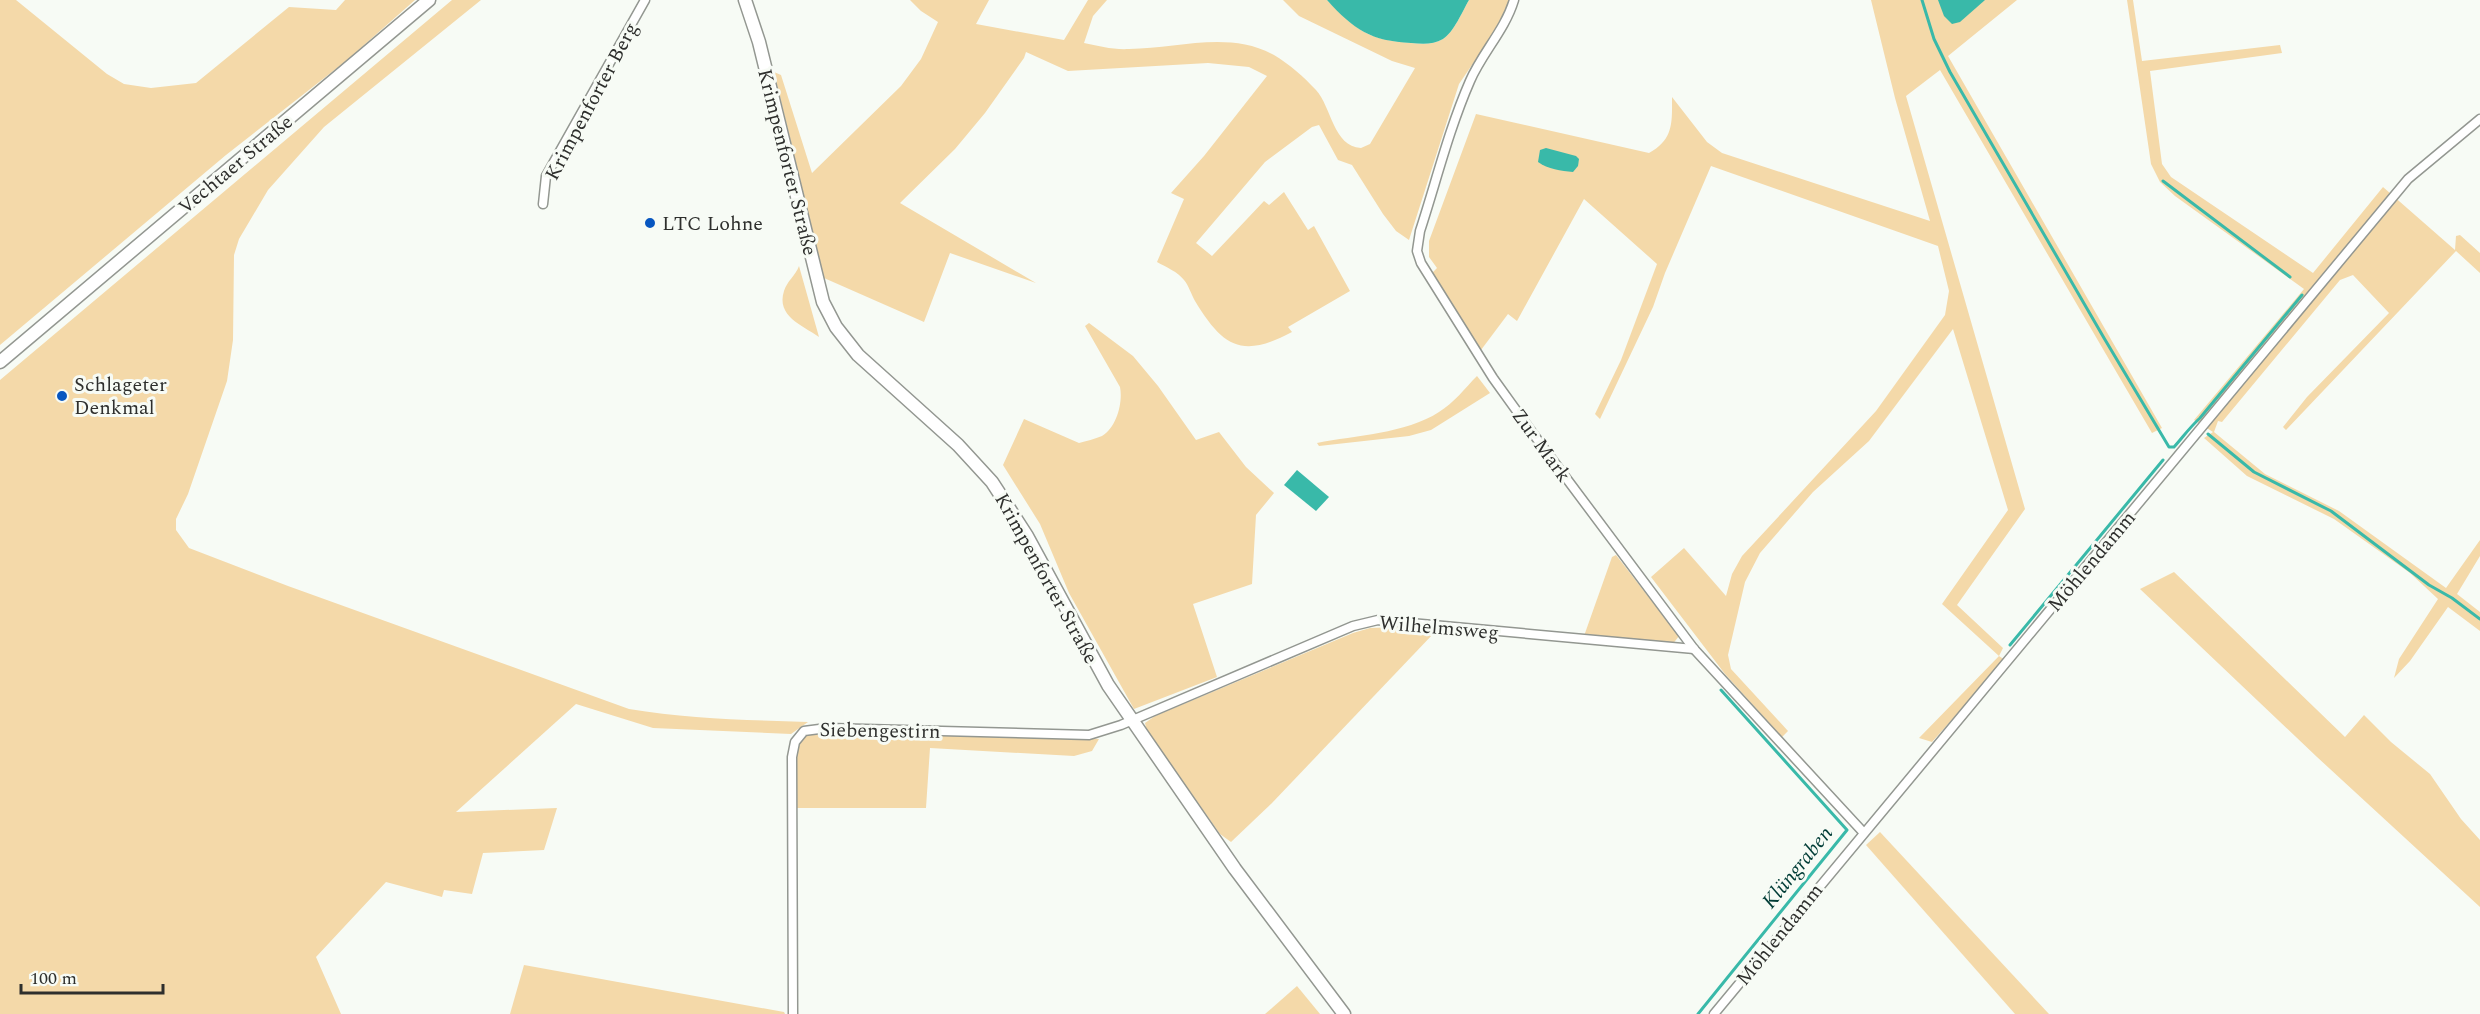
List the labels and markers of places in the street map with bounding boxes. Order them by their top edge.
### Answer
place label: LTC Lohne [662,209,763,239]
marker: LTC Lohne [643,216,657,230]
place label: Schlageter Denkmal [74,370,167,423]
marker: Schlageter Denkmal [55,389,69,403]

